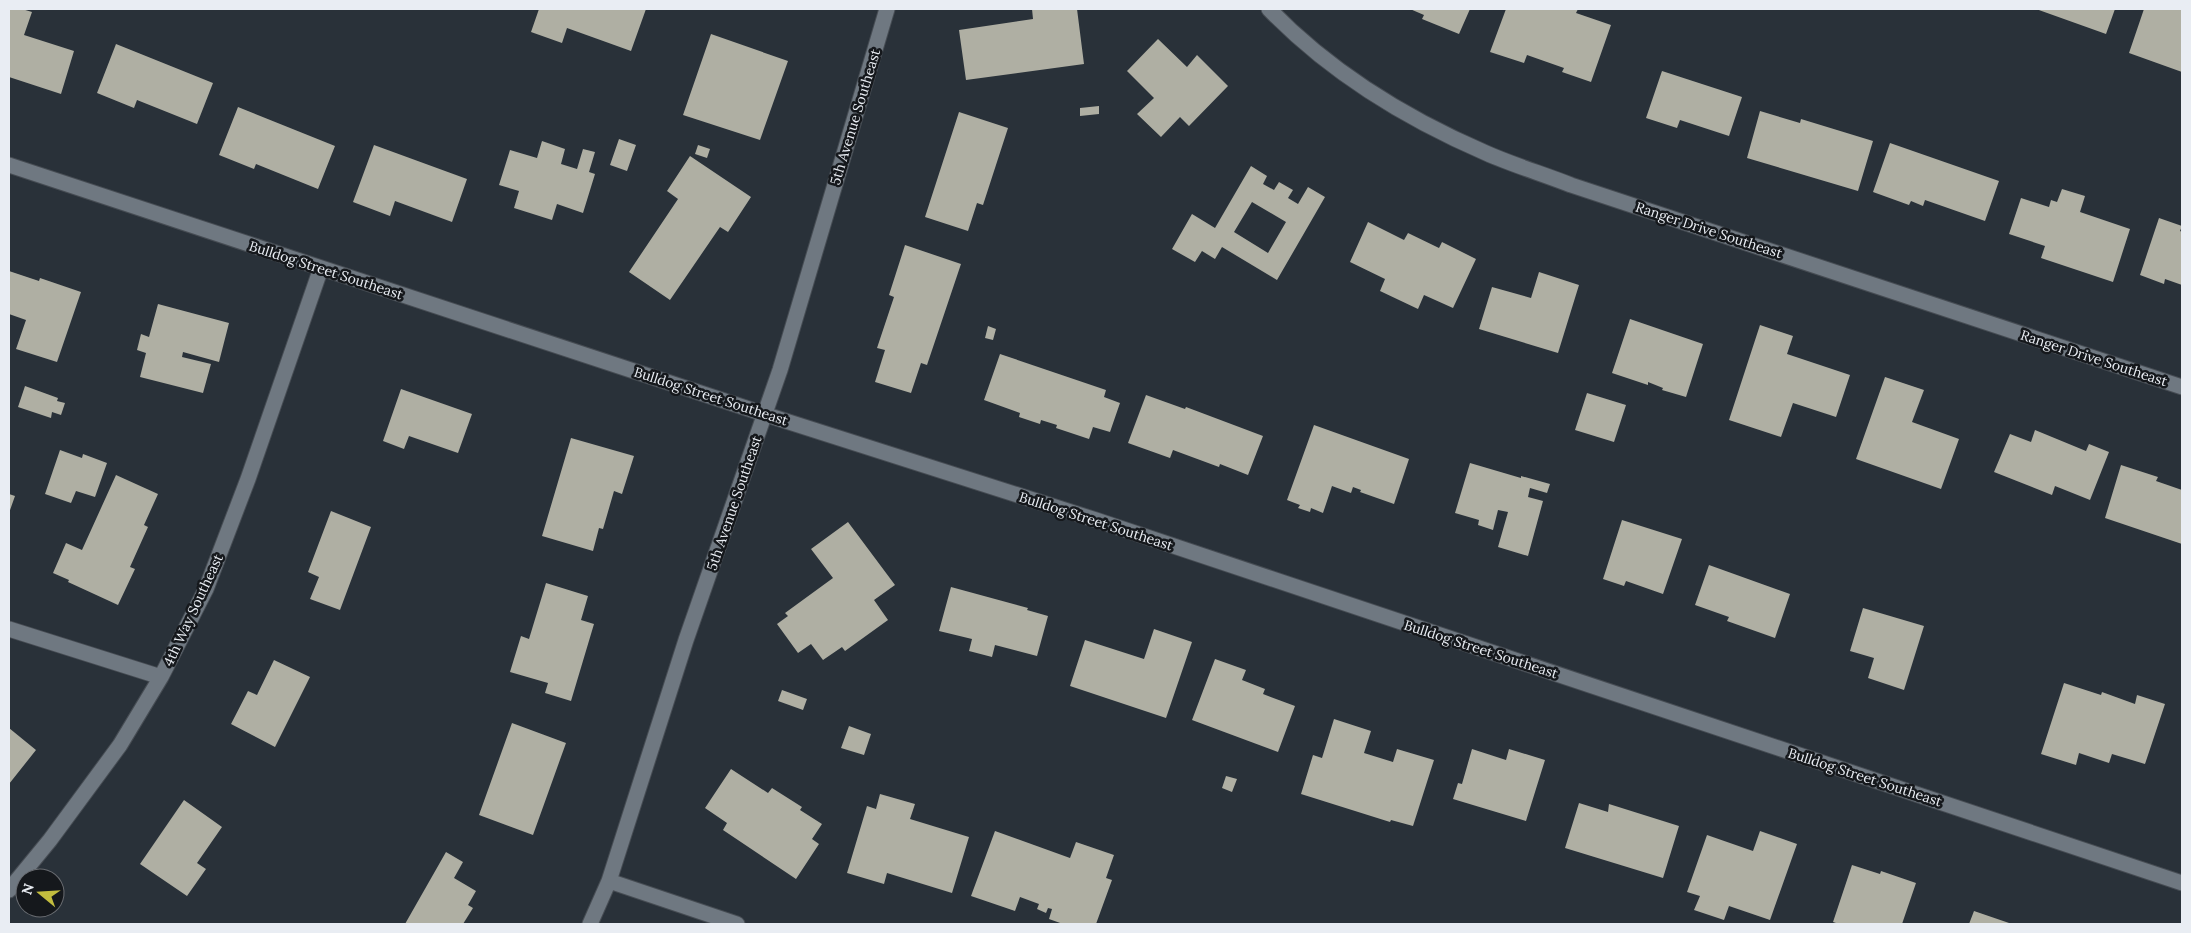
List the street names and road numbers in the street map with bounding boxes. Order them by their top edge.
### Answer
street label: 5th Avenue Southeast [826,46,884,187]
street label: Ranger Drive Southeast [1633,198,1785,262]
street label: Bulldog Street Southeast [247,237,406,304]
street label: Ranger Drive Southeast [2018,326,2170,390]
street label: Bulldog Street Southeast [632,363,791,430]
street label: 5th Avenue Southeast [702,433,766,573]
street label: Bulldog Street Southeast [1017,488,1176,555]
street label: 4th Way Southeast [159,551,227,669]
street label: Bulldog Street Southeast [1402,616,1561,683]
street label: Bulldog Street Southeast [1786,744,1945,811]

